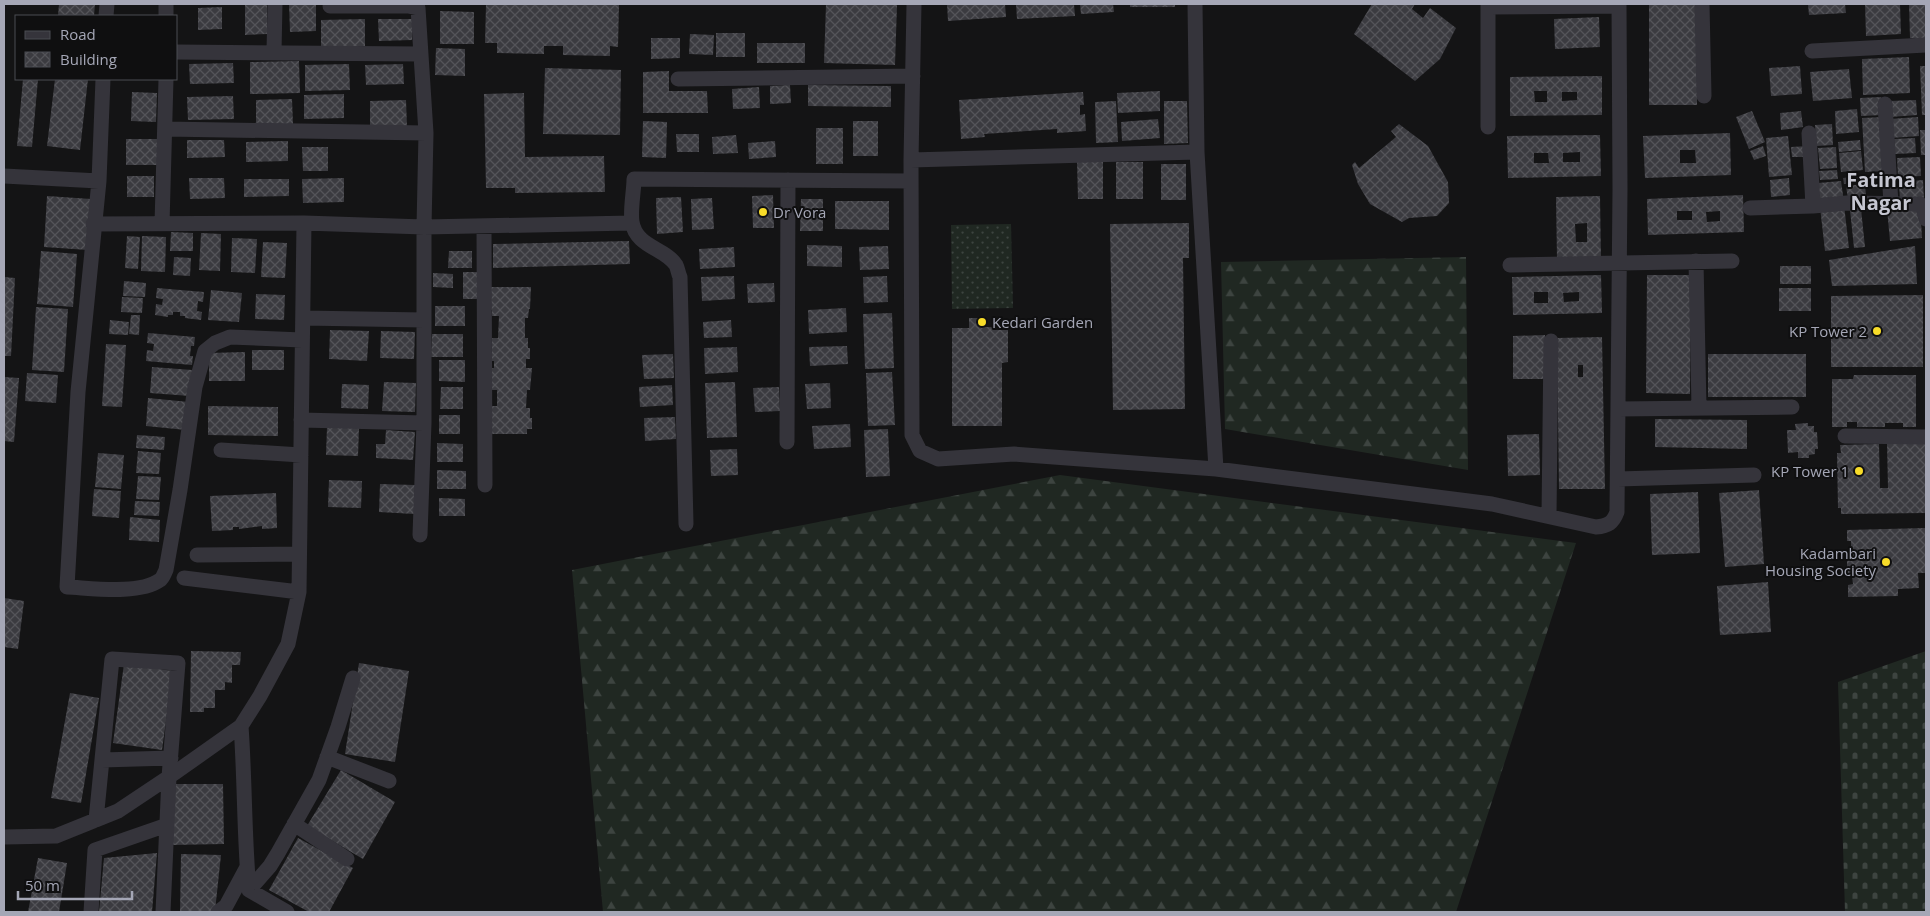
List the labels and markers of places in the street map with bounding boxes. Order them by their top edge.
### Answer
place label: Dr Vora [773,202,826,222]
marker: Dr Vora [757,206,769,218]
place label: Kedari Garden [992,312,1093,332]
marker: Kedari Garden [976,316,988,328]
place label: KP Tower 2 [1789,321,1867,341]
marker: KP Tower 2 [1871,325,1883,337]
place label: KP Tower 1 [1771,461,1849,481]
marker: KP Tower 1 [1853,465,1865,477]
place label: Kadambari Housing Society [1765,543,1876,580]
marker: Kadambari Housing Society [1880,556,1892,568]

